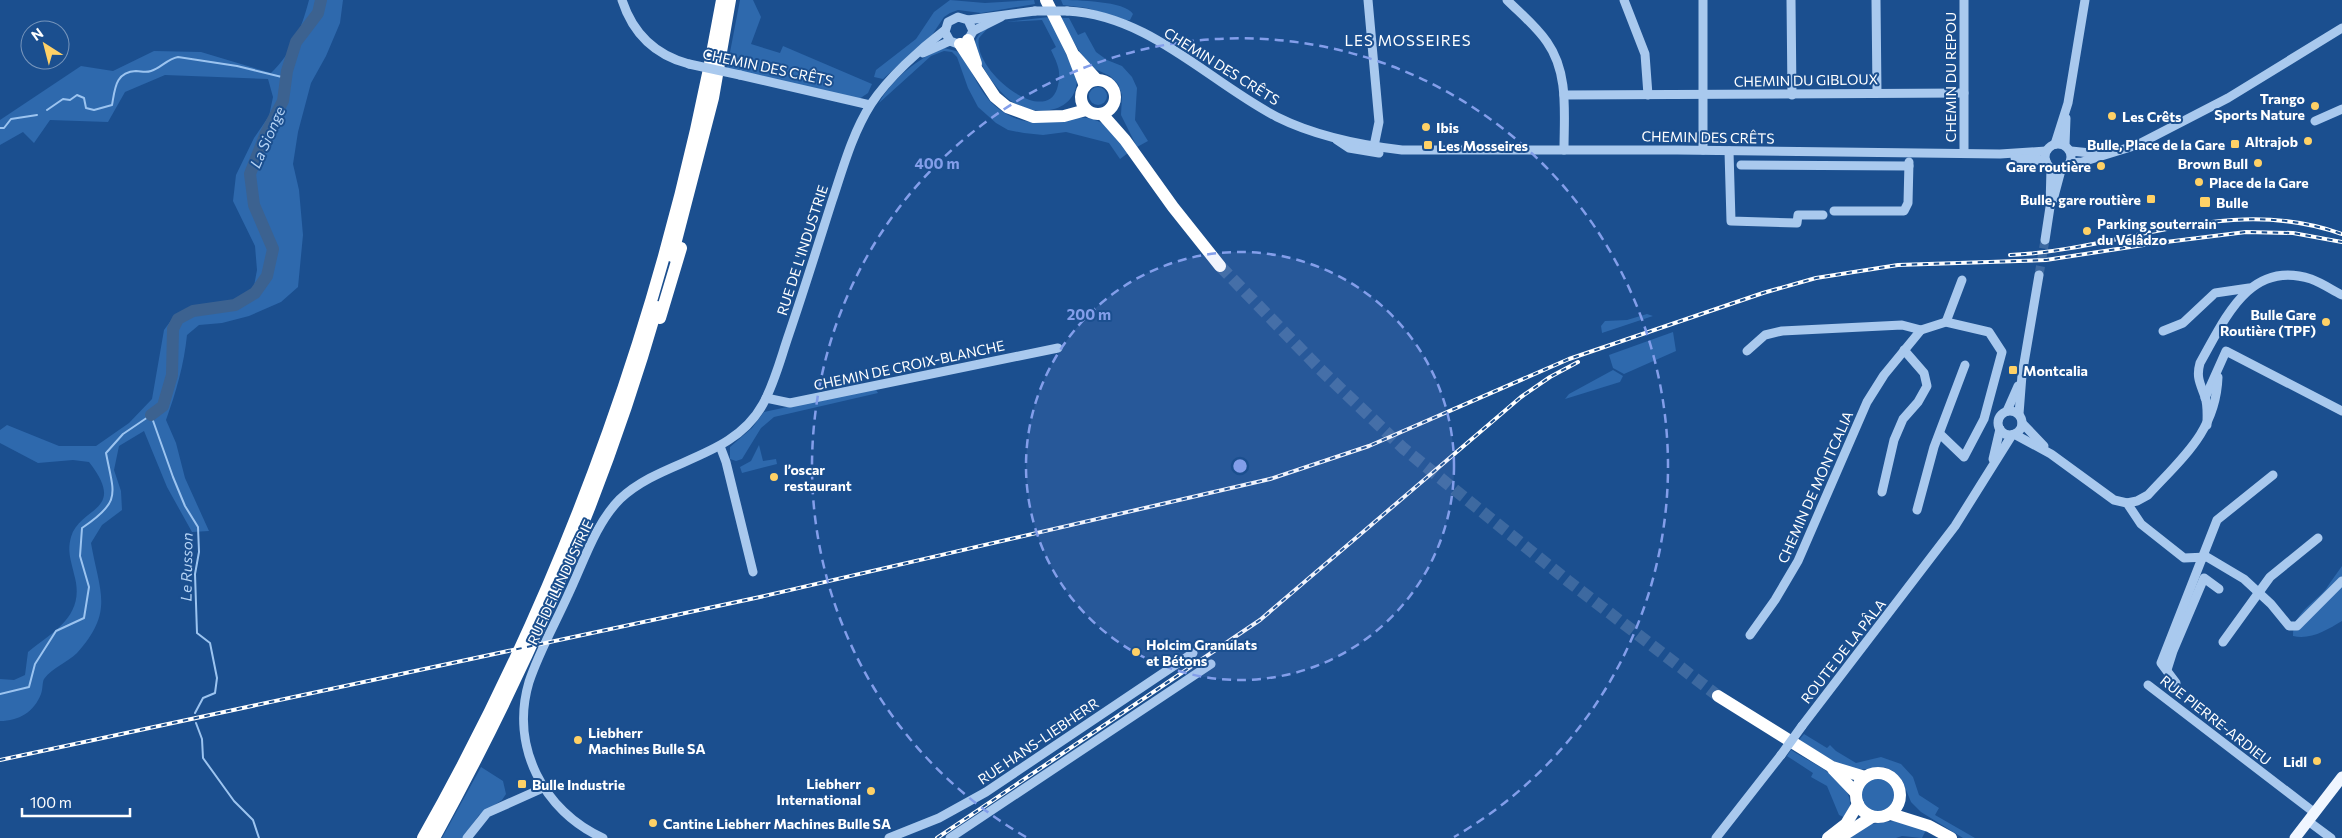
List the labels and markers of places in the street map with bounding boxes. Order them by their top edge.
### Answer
place label: Trango Sports Nature [2214,90,2305,123]
marker: Trango Sports Nature [2309,100,2321,112]
place label: Les Crêts [2122,108,2182,125]
marker: Les Crêts [2106,110,2118,122]
place label: Ibis [1436,119,1460,136]
marker: Ibis [1420,121,1432,133]
place label: Altrajob [2245,133,2298,150]
marker: Altrajob [2302,135,2314,147]
place label: Bulle, Place de la Gare [2087,136,2225,153]
place label: Les Mosseires [1438,137,1529,154]
marker: Bulle, Place de la Gare [2229,138,2241,150]
marker: Les Mosseires [1422,139,1434,151]
place label: Brown Bull [2178,155,2248,172]
marker: Brown Bull [2252,157,2264,169]
place label: Gare routière [2006,158,2091,175]
marker: Gare routière [2095,160,2107,172]
place label: Place de la Gare [2209,174,2309,191]
marker: Place de la Gare [2193,176,2205,188]
place label: Bulle, gare routière [2020,191,2141,208]
marker: Bulle, gare routière [2145,193,2157,205]
place label: Bulle [2216,194,2248,211]
marker: Bulle [2198,195,2212,209]
place label: Parking souterrain du Velâdzo [2097,215,2217,248]
marker: Parking souterrain du Velâdzo [2081,225,2093,237]
place label: Bulle Gare Routière (TPF) [2220,306,2316,339]
marker: Bulle Gare Routière (TPF) [2320,316,2332,328]
place label: Montcalia [2023,362,2088,379]
marker: Montcalia [2007,364,2019,376]
centre of rings [1231,457,1249,475]
place label: l’oscar restaurant [784,461,852,494]
marker: l’oscar restaurant [768,471,780,483]
place label: Holcim Granulats et Bétons [1146,636,1258,669]
marker: Holcim Granulats et Bétons [1130,646,1142,658]
place label: Liebherr Machines Bulle SA [588,724,706,757]
marker: Liebherr Machines Bulle SA [572,734,584,746]
place label: Lidl [2283,753,2307,770]
marker: Lidl [2311,755,2323,767]
place label: Liebherr International [777,775,861,808]
place label: Bulle Industrie [532,776,625,793]
marker: Bulle Industrie [516,778,528,790]
marker: Liebherr International [865,785,877,797]
place label: Cantine Liebherr Machines Bulle SA [663,815,891,832]
marker: Cantine Liebherr Machines Bulle SA [647,817,659,829]

